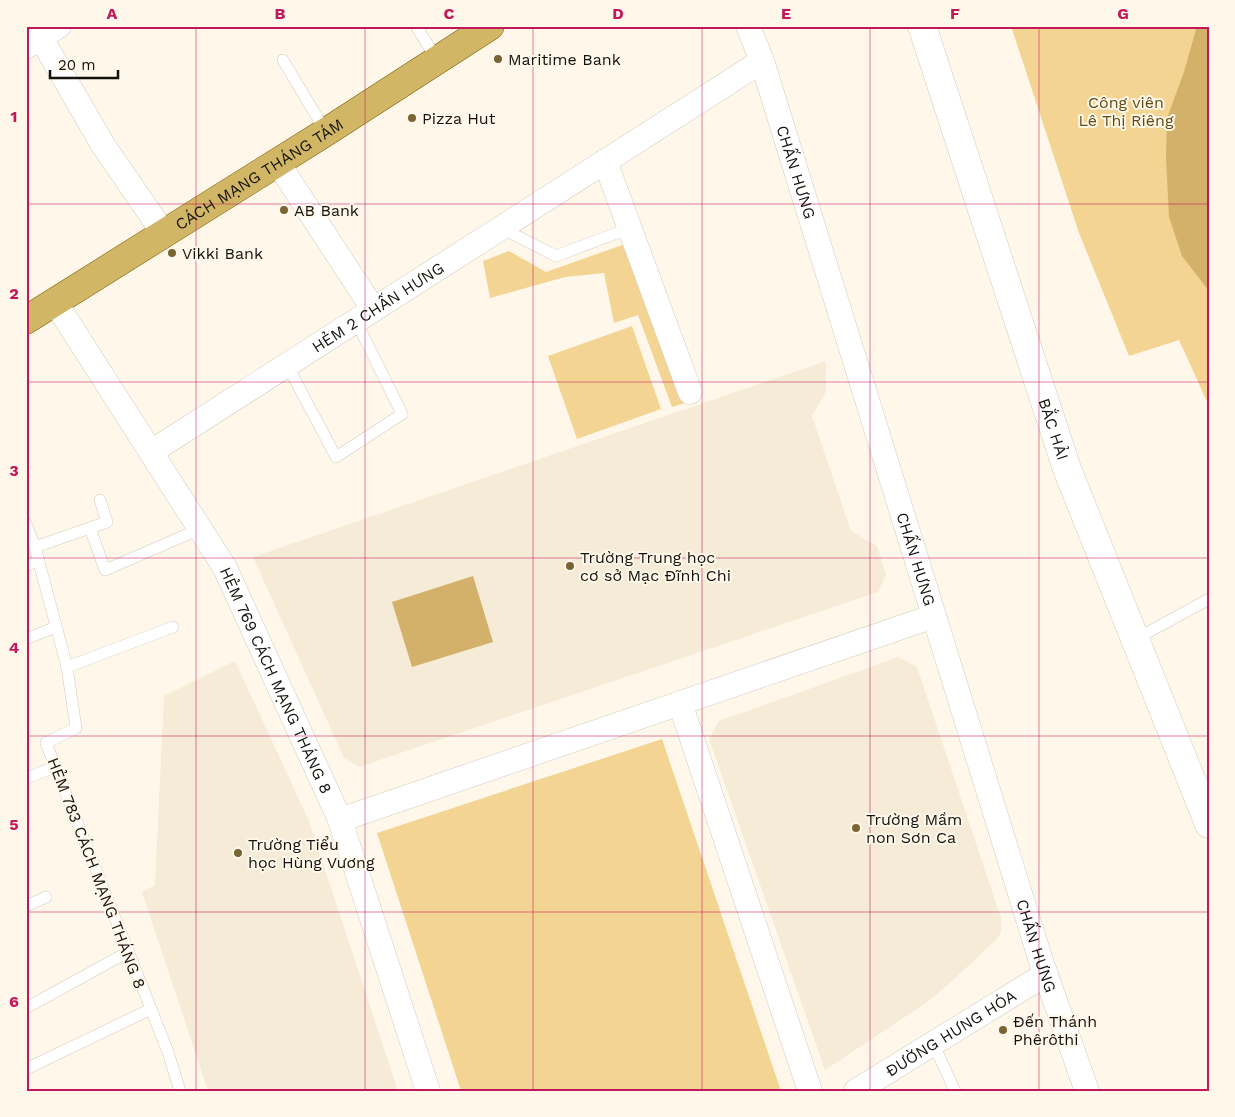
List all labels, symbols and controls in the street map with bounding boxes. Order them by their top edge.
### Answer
text: A [107,4,118,23]
text: B [275,4,286,23]
text: C [444,4,455,23]
text: D [612,4,624,23]
text: E [781,4,791,23]
text: F [950,4,960,23]
text: G [1117,4,1129,23]
scale bar [50,48,118,80]
place label: Maritime Bank [508,50,621,69]
marker: Maritime Bank [492,53,504,65]
text: 20 m [58,56,96,74]
park label: Công viên Lê Thị Riêng [1078,93,1174,130]
text: 1 [11,107,17,126]
place label: Pizza Hut [422,109,496,128]
marker: Pizza Hut [406,112,418,124]
street label: CÁCH MẠNG THÁNG TÁM [172,114,347,234]
street label: CHẤN HƯNG [773,123,819,221]
place label: AB Bank [294,201,359,220]
marker: AB Bank [278,204,290,216]
place label: Vikki Bank [182,244,263,263]
marker: Vikki Bank [166,247,178,259]
street label: HẺM 2 CHẤN HƯNG [308,258,447,357]
text: 2 [9,284,19,303]
street label: BẮC HẢI [1034,396,1072,463]
text: 3 [9,461,19,480]
street label: CHẤN HƯNG [892,510,939,608]
place label: Trường Trung học cơ sở Mạc Đĩnh Chi [580,548,731,585]
marker: Trường Trung học cơ sở Mạc Đĩnh Chi [564,560,576,572]
street label: HẺM 769 CÁCH MẠNG THÁNG 8 [216,564,336,797]
text: 4 [9,638,19,657]
street label: HẺM 783 CÁCH MẠNG THÁNG 8 [44,755,149,991]
place label: Trường Mầm non Sơn Ca [866,810,962,847]
text: 5 [9,815,19,834]
marker: Trường Mầm non Sơn Ca [850,822,862,834]
place label: Trường Tiểu học Hùng Vương [248,835,375,872]
marker: Trường Tiểu học Hùng Vương [232,847,244,859]
street label: CHẤN HƯNG [1012,897,1060,995]
street label: ĐƯỜNG HƯNG HÓA [882,986,1020,1081]
text: 6 [9,992,19,1011]
place label: Đến Thánh Phêrôthi [1013,1012,1097,1049]
marker: Đến Thánh Phêrôthi [997,1024,1009,1036]

